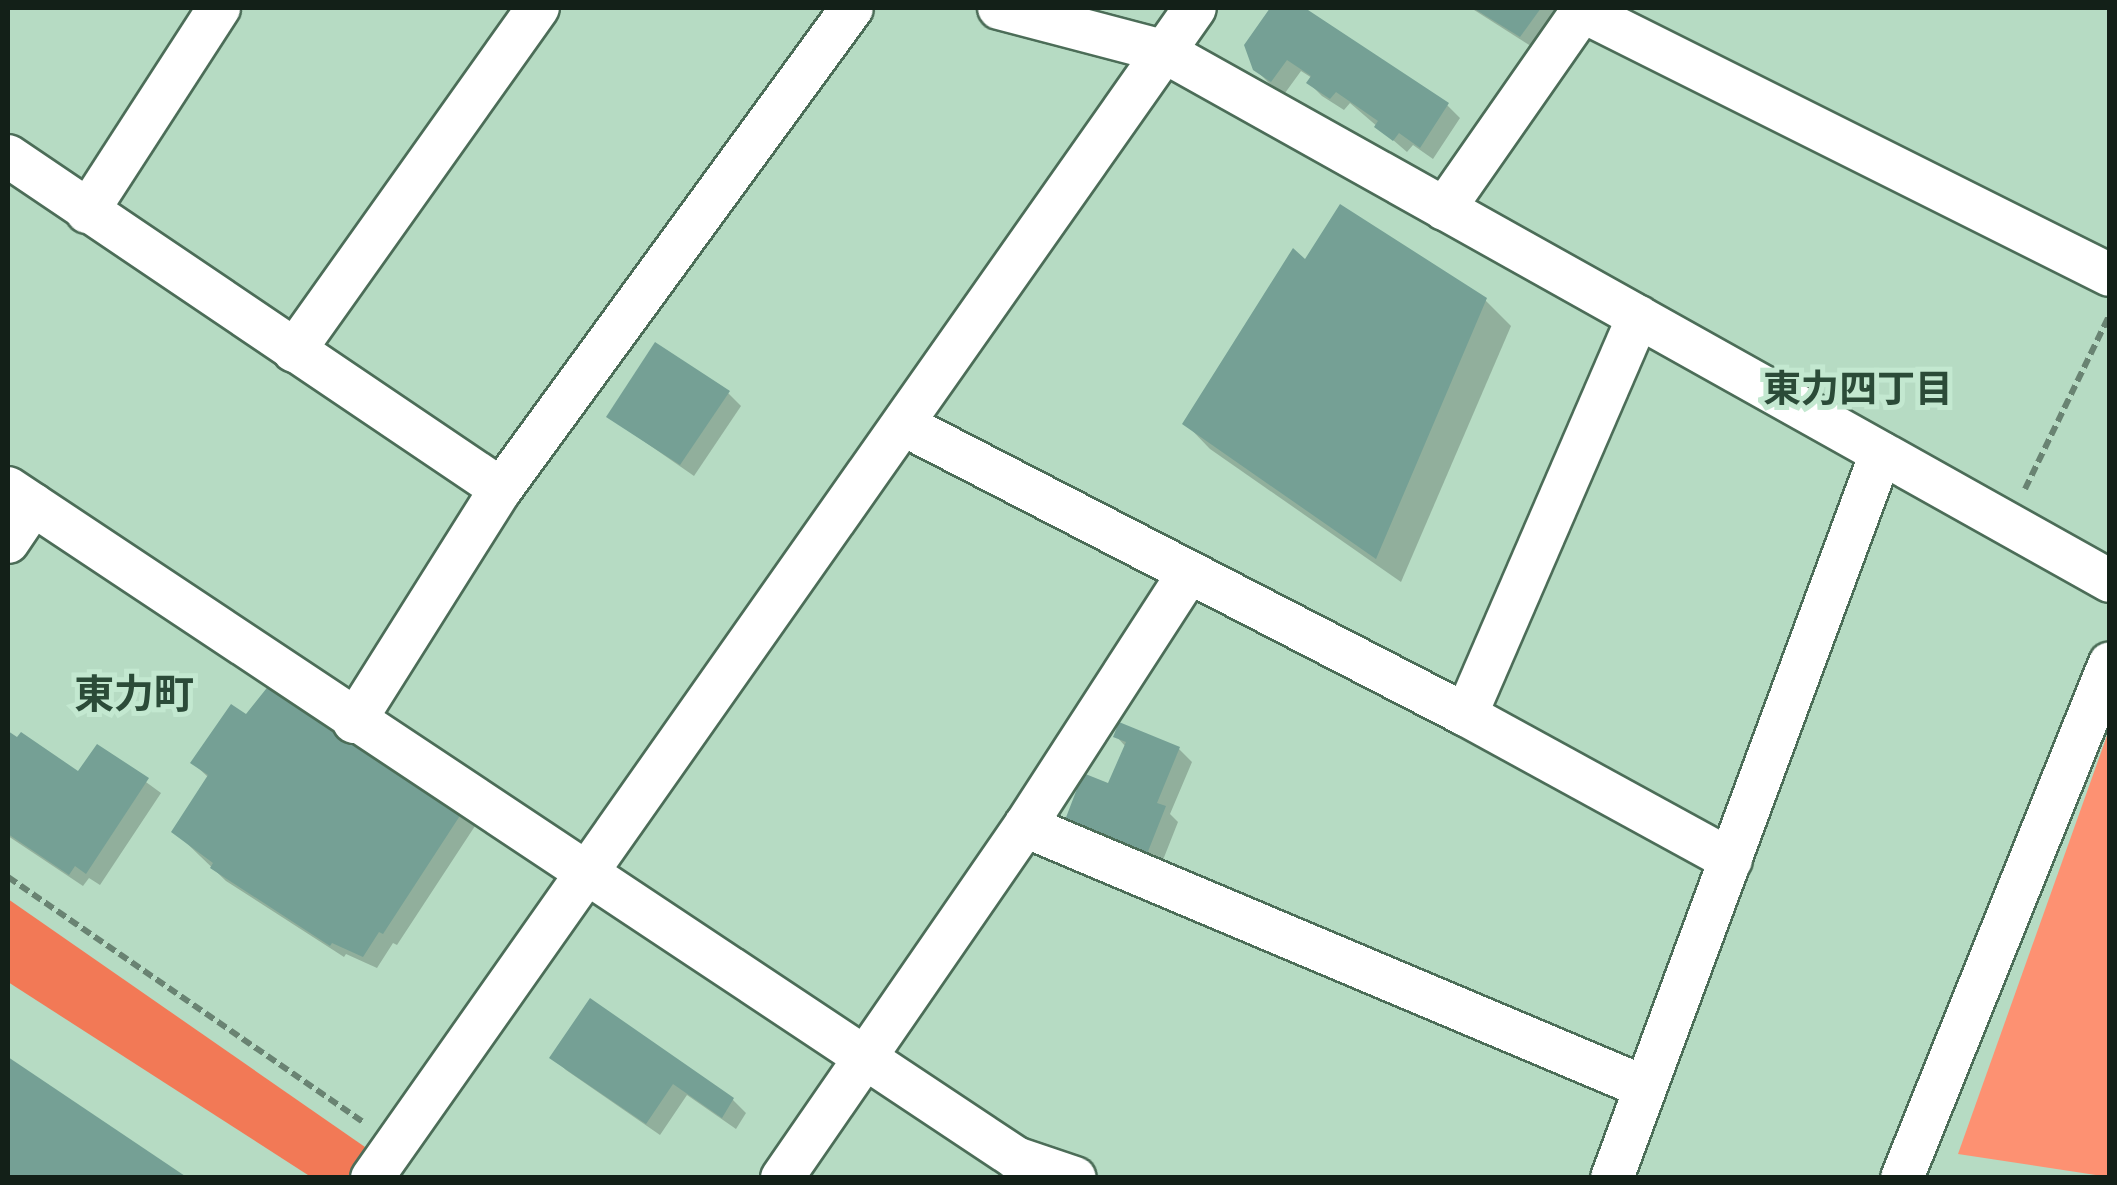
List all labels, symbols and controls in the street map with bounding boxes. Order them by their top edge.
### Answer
district label: 東力四丁目 [1763,367,1953,413]
district label: 東力町 [74,671,194,719]

